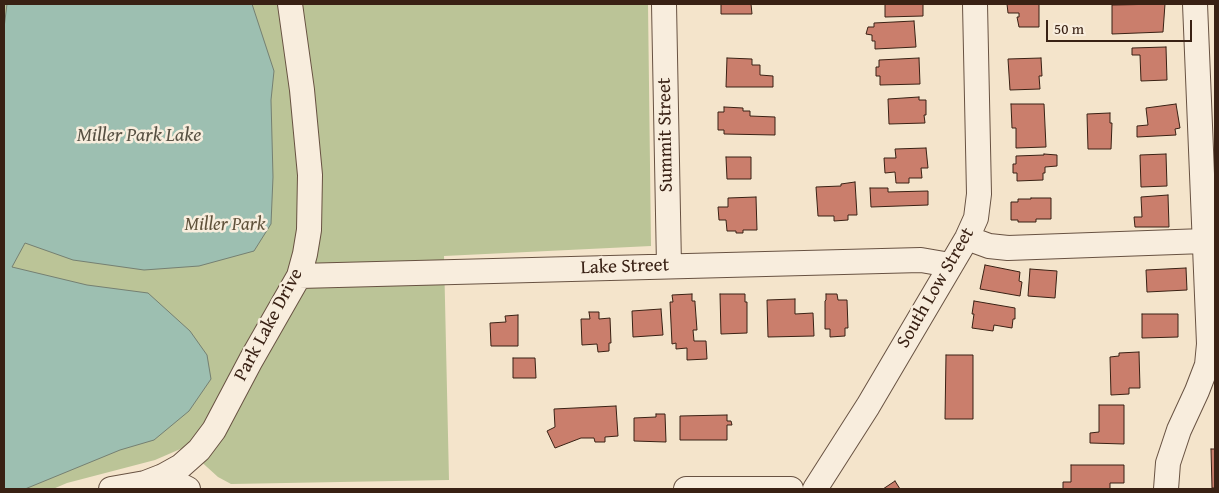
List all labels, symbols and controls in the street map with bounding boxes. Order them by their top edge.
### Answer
scale bar [1049,10,1195,42]
text: 50 m [1054,18,1084,39]
street label: Summit Street [654,77,678,193]
water label: Miller Park Lake [77,124,201,148]
park label: Miller Park [185,214,265,236]
street label: South Low Street [892,224,980,352]
street label: Lake Street [580,254,670,280]
street label: Park Lake Drive [230,265,308,385]

